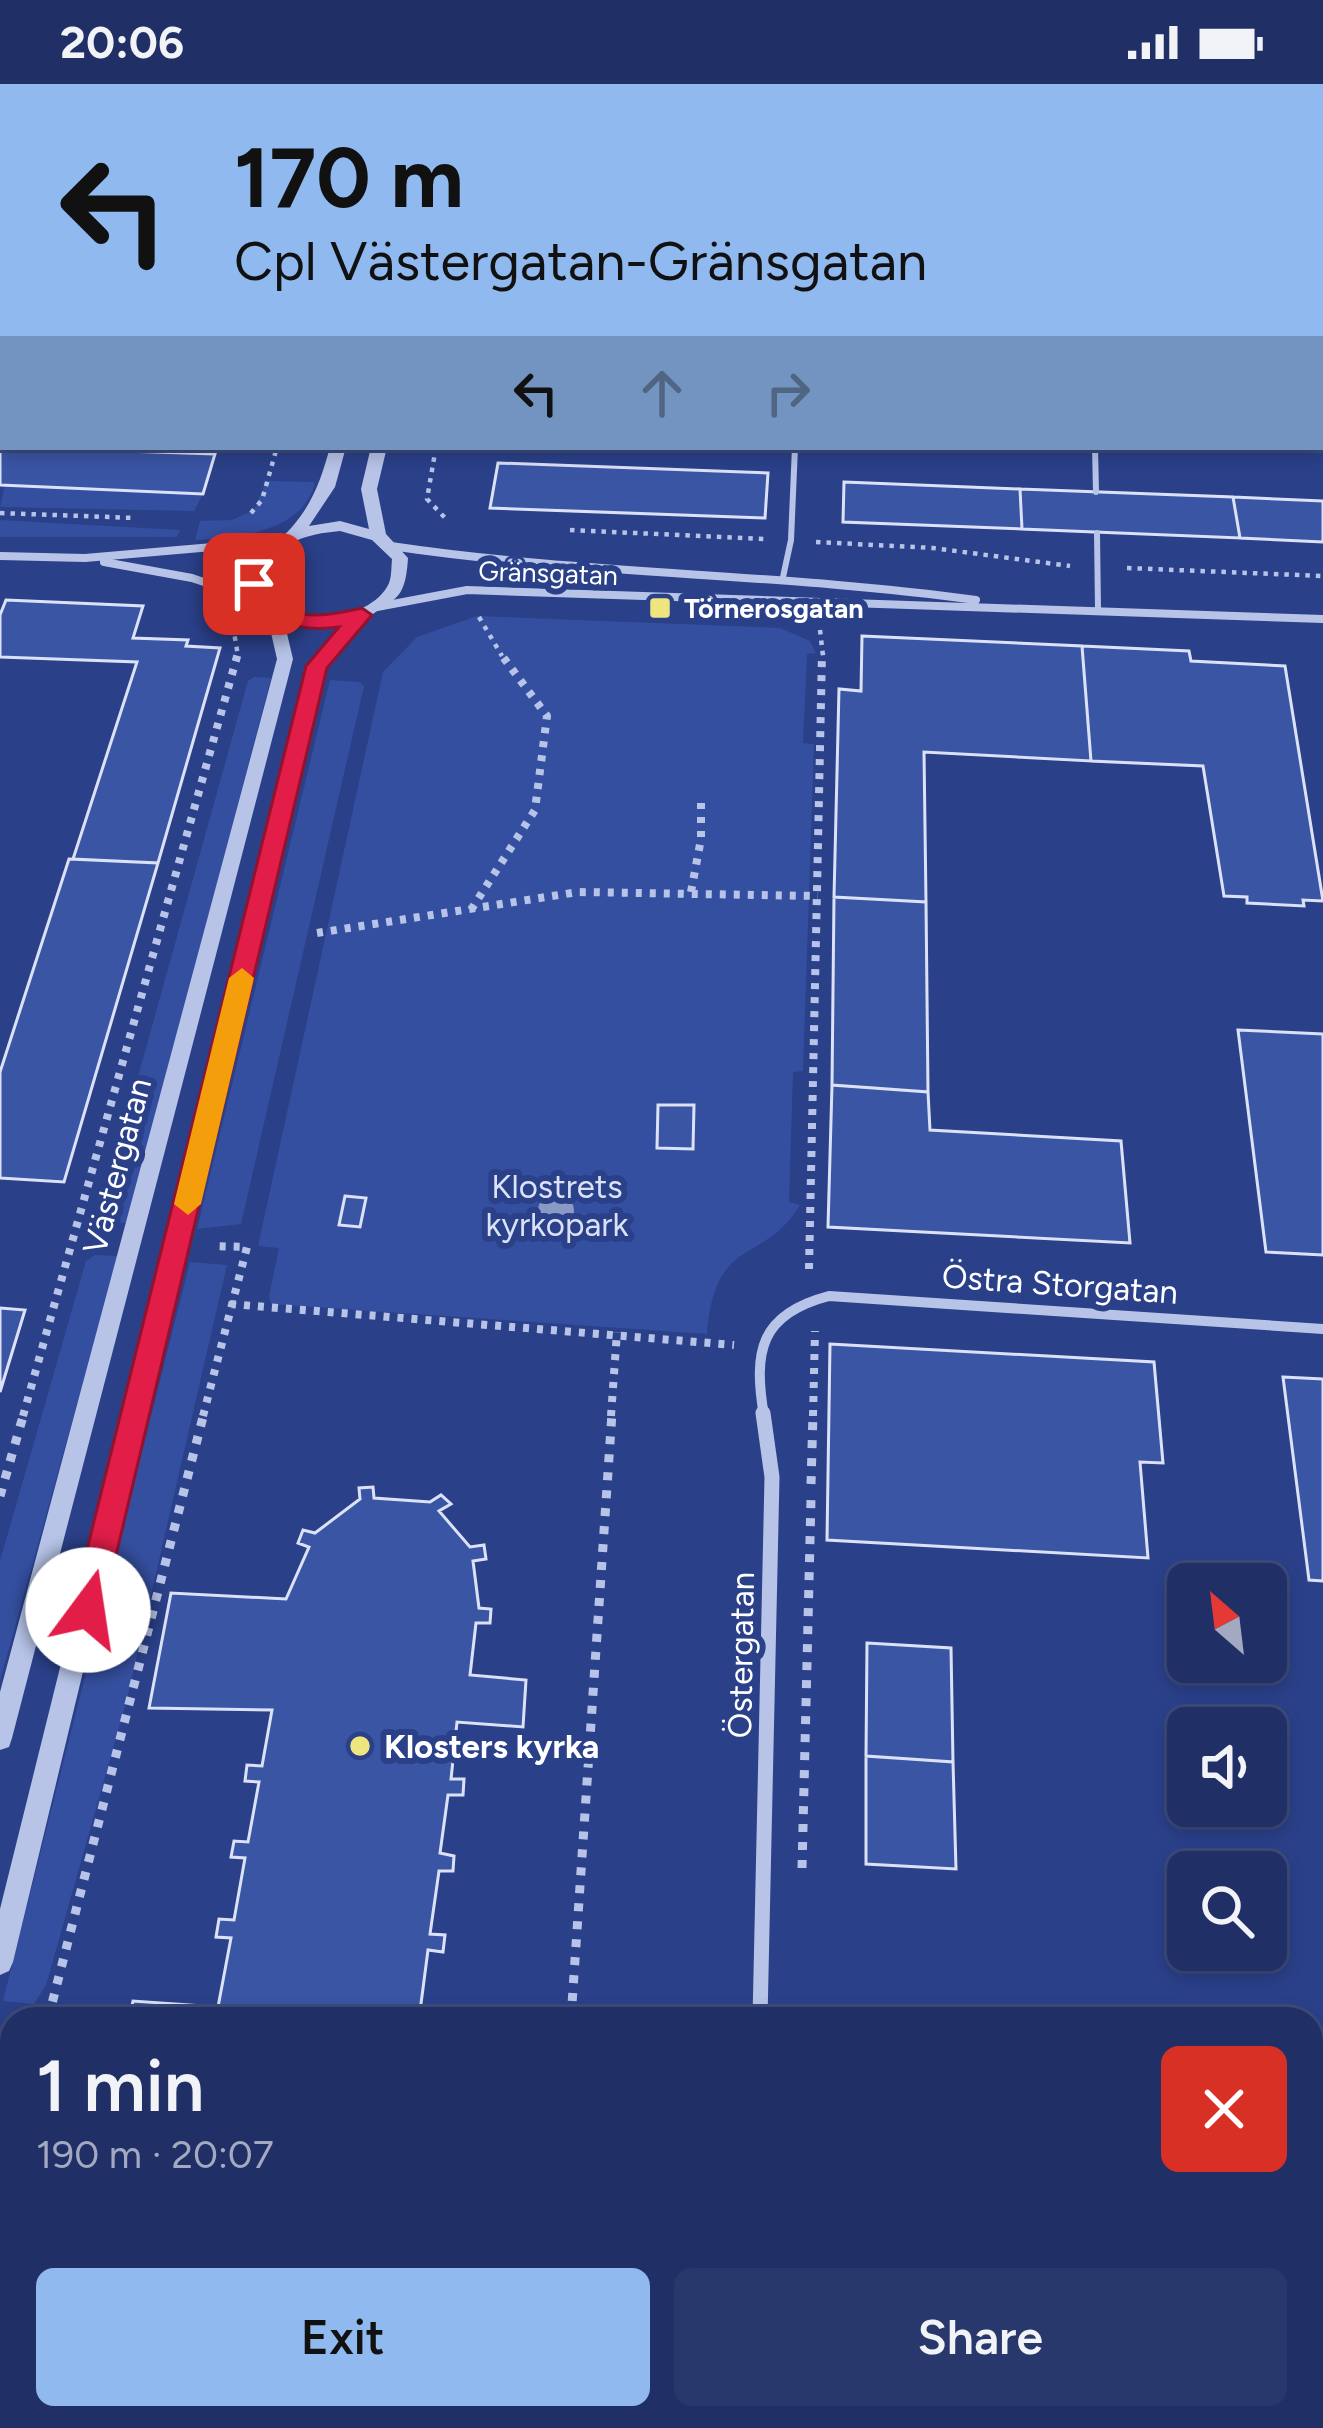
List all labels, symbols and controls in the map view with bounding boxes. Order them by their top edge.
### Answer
text: 20:06 [60,15,184,69]
text: 170 m [234,127,464,228]
icon: left [36,132,192,288]
text: Cpl Västergatan-Gränsgatan [234,229,927,294]
icon: left [503,360,569,426]
icon: ahead [629,360,695,426]
icon: right [755,360,821,426]
pin [203,533,305,635]
icon: arrive [221,551,287,617]
street label: Gränsgatan [478,554,618,592]
place label: Törnerosgatan [684,592,864,625]
marker: Törnerosgatan [647,595,673,621]
street label: Västergatan [75,1074,159,1258]
park label: Klostrets kyrkopark [486,1167,628,1244]
street label: Östra Storgatan [941,1256,1179,1312]
position arrow [25,1547,151,1673]
north arrow [1167,1563,1287,1683]
map controls [1167,1563,1287,1971]
street label: Östergatan [720,1571,762,1739]
button: sound [1167,1707,1287,1827]
place label: Klosters kyrka [384,1727,599,1766]
marker: Klosters kyrka [347,1733,373,1759]
button: search [1167,1851,1287,1971]
text: 1 min [36,2043,204,2129]
button: close [1161,2046,1287,2172]
text: 190 m · 20:07 [36,2131,274,2178]
button: Exit [36,2268,650,2406]
button: Share [674,2268,1287,2406]

